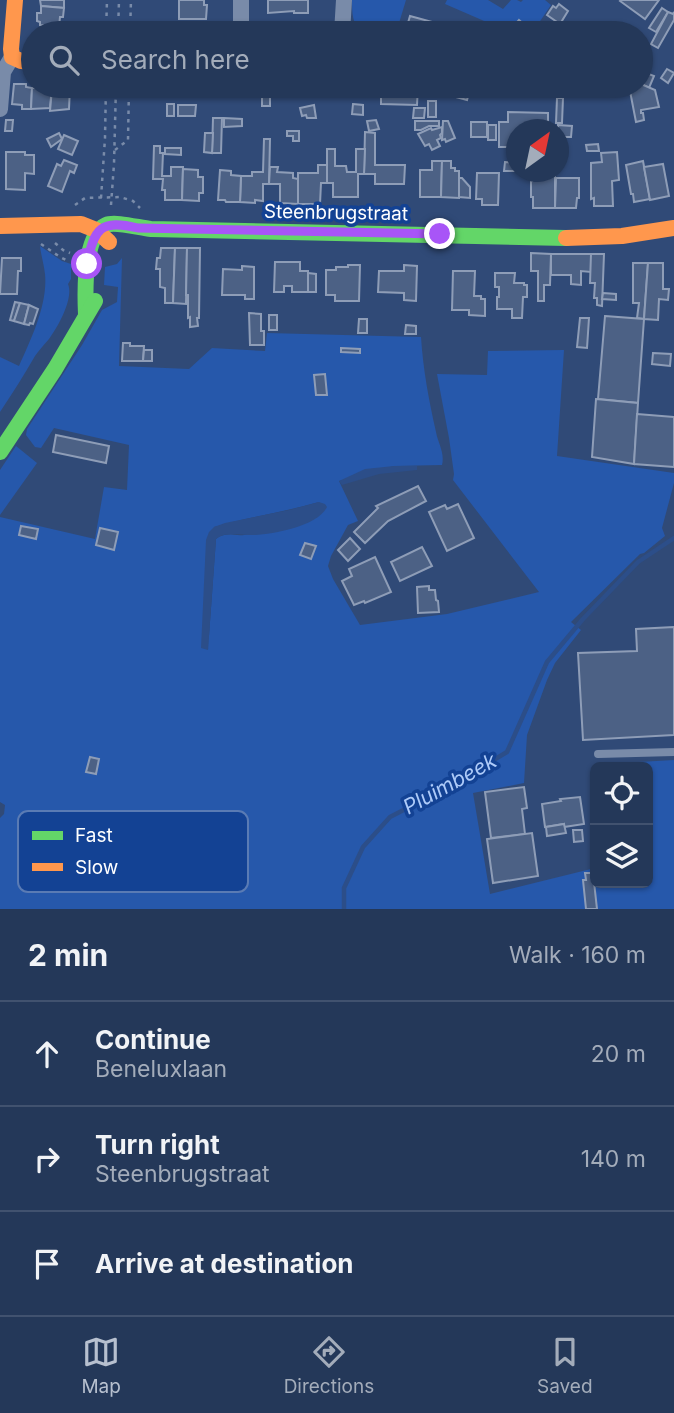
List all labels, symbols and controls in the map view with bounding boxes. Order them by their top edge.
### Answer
search box [21,21,653,98]
icon: search [45,41,83,79]
text: Search here [101,44,250,75]
north arrow [506,119,569,182]
street label: Steenbrugstraat [264,200,408,225]
route end [424,218,455,249]
route start [71,248,102,279]
water label: Pluimbeek [399,747,501,819]
map controls [590,762,653,888]
button: locate [590,762,653,825]
legend [18,811,248,892]
text: Fast [75,824,113,847]
button: layers [590,825,653,888]
text: Slow [75,856,118,879]
text: 2 min [28,937,108,973]
text: Walk · 160 m [509,941,646,969]
text: Continue [95,1024,211,1055]
icon: ahead [28,1035,66,1073]
text: 20 m [591,1040,646,1068]
text: Beneluxlaan [95,1055,227,1083]
text: Turn right [95,1129,220,1160]
icon: right [28,1140,66,1178]
text: 140 m [581,1145,646,1173]
text: Steenbrugstraat [95,1160,270,1188]
icon: arrive [28,1245,66,1283]
text: Arrive at destination [95,1248,354,1279]
tab: Map [81,1333,121,1398]
tab: Directions [284,1333,374,1398]
tab: Saved [537,1333,593,1398]

